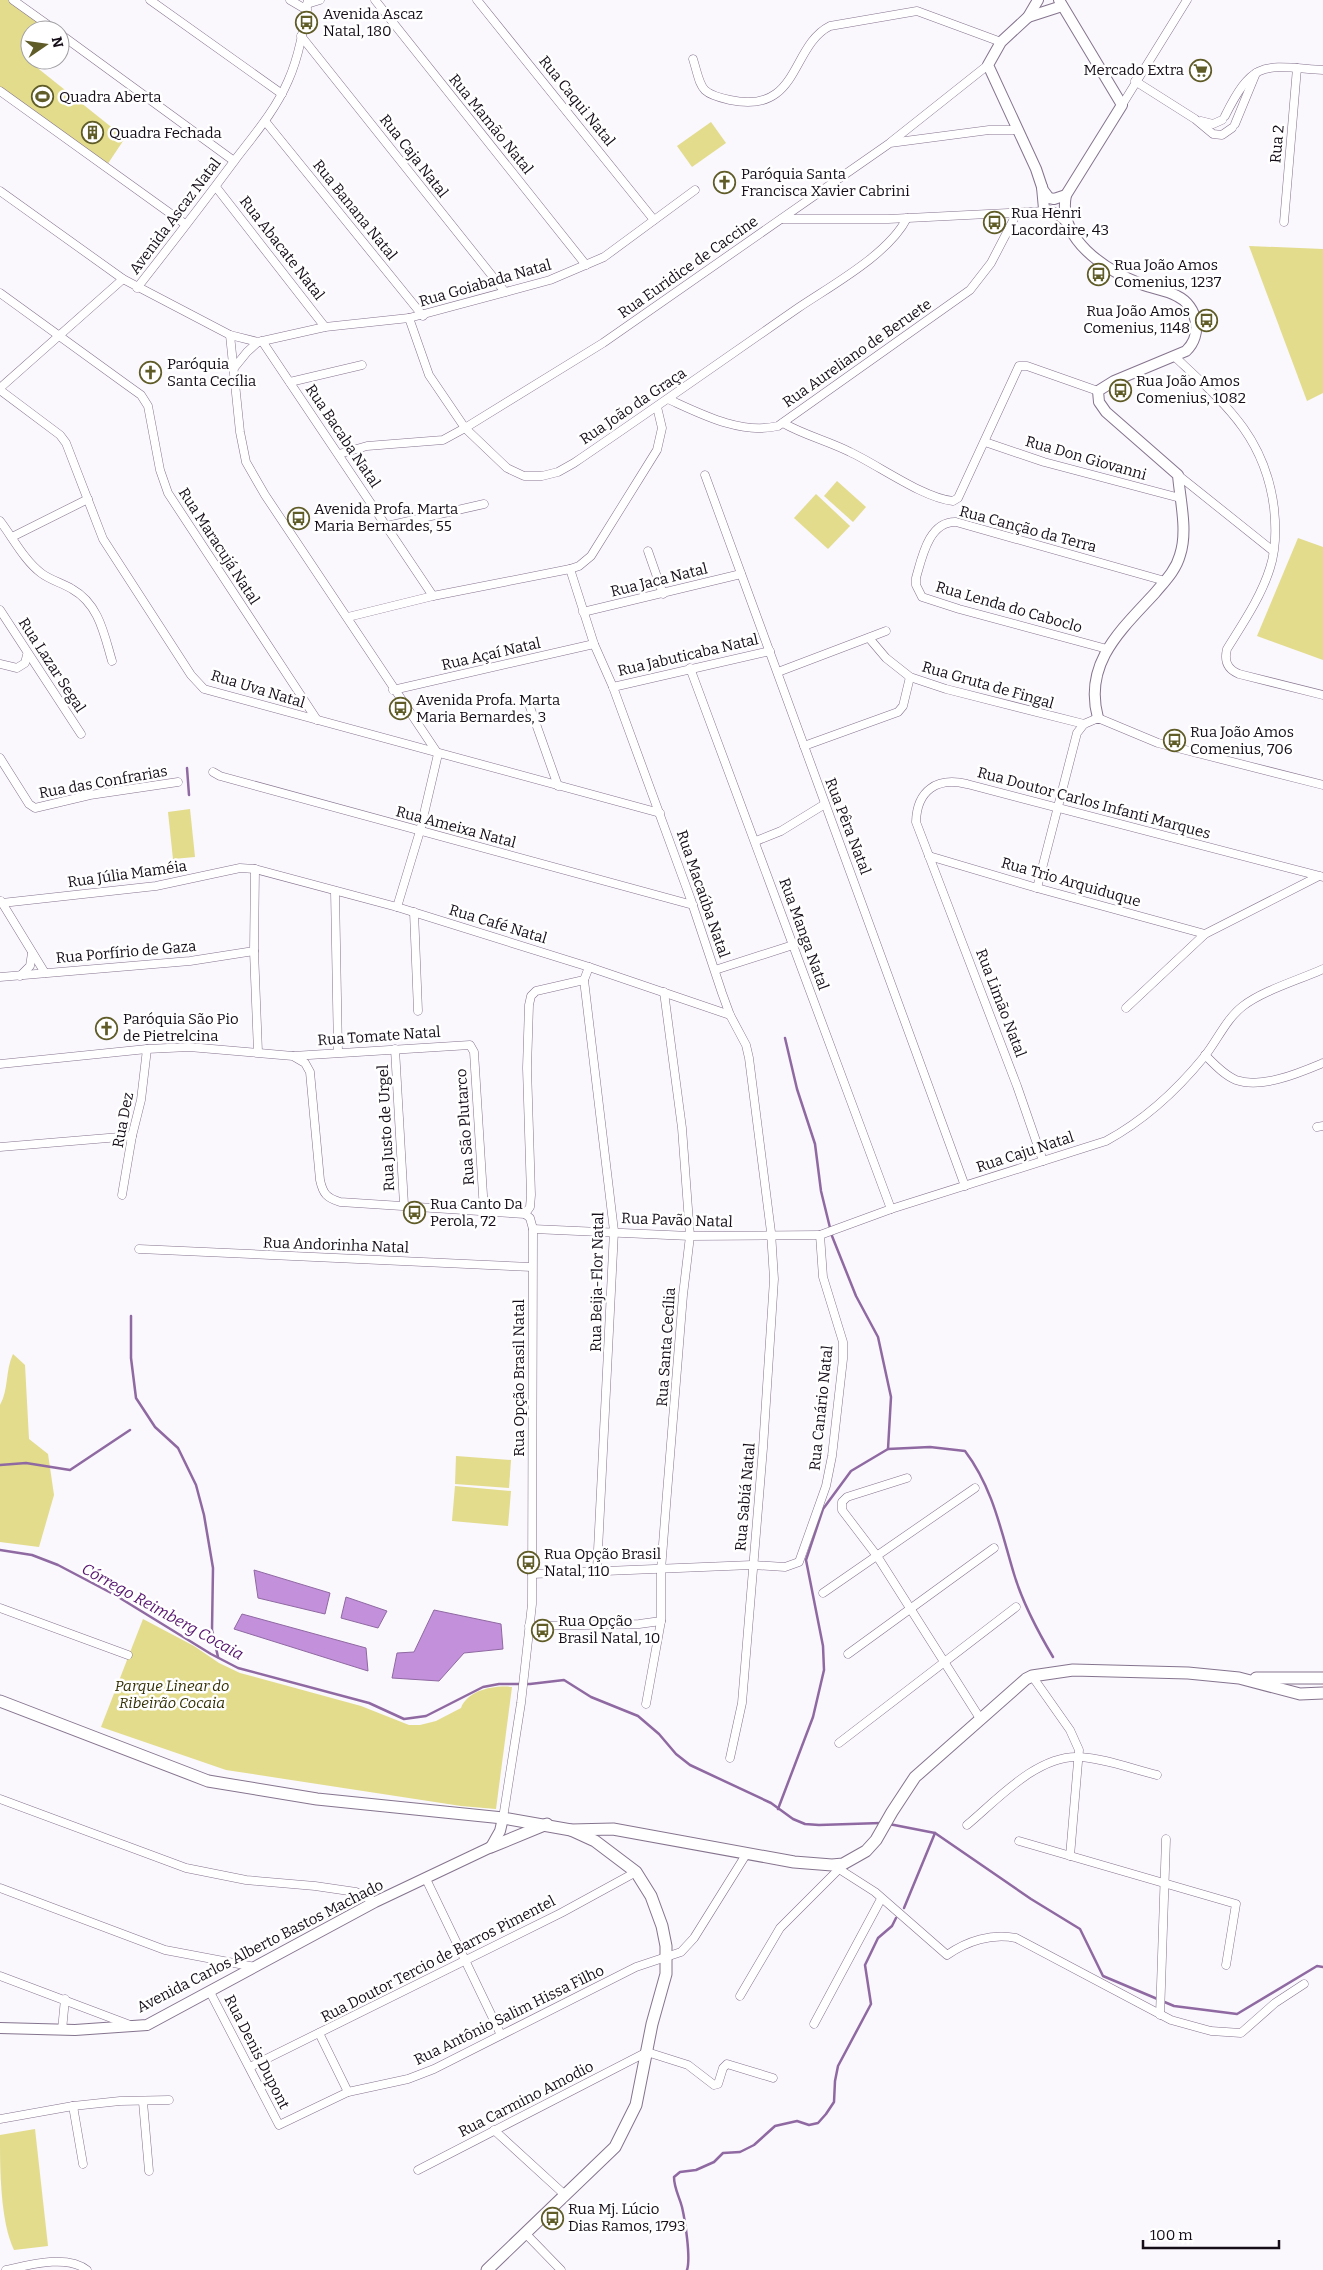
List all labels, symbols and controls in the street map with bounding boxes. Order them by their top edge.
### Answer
place label: Avenida Ascaz Natal, 180 [323,5,423,40]
bus stop icon: Avenida Ascaz Natal, 180 [295,11,319,35]
north arrow [20,20,70,70]
text: N [48,35,67,50]
street label: Rua Caqui Natal [535,52,619,150]
supermarket icon: Mercado Extra [1188,58,1212,82]
place label: Mercado Extra [1083,61,1184,79]
street label: Rua Mamão Natal [445,70,537,178]
sports icon: Quadra Aberta [31,85,55,109]
place label: Quadra Aberta [59,88,161,106]
street label: Rua Caja Natal [376,111,452,201]
building icon: Quadra Fechada [81,121,105,145]
place label: Quadra Fechada [109,124,222,142]
street label: Rua 2 [1266,124,1288,164]
street label: Avenida Ascaz Natal [125,154,225,278]
street label: Rua Banana Natal [309,156,401,264]
place label: Paróquia Santa Francisca Xavier Cabrini [741,165,910,200]
church icon: Paróquia Santa Francisca Xavier Cabrini [713,171,737,195]
street label: Rua Abacate Natal [236,192,328,304]
place label: Rua Henri Lacordaire, 43 [1011,204,1109,239]
bus stop icon: Rua Henri Lacordaire, 43 [983,210,1007,234]
street label: Rua Euridice de Caccine [615,212,761,322]
street label: Rua Goiabada Natal [417,256,553,310]
place label: Rua João Amos Comenius, 1237 [1114,256,1222,291]
bus stop icon: Rua João Amos Comenius, 1237 [1086,262,1110,286]
street label: Rua Aureliano de Beruete [779,295,935,411]
place label: Rua João Amos Comenius, 1148 [1083,302,1190,337]
bus stop icon: Rua João Amos Comenius, 1148 [1194,308,1218,332]
place label: Paróquia Santa Cecília [167,355,256,390]
church icon: Paróquia Santa Cecília [139,361,163,385]
street label: Rua João da Graça [576,364,690,448]
place label: Rua João Amos Comenius, 1082 [1136,372,1246,407]
bus stop icon: Rua João Amos Comenius, 1082 [1108,378,1132,402]
street label: Rua Bacaba Natal [302,381,384,491]
street label: Rua Don Giovanni [1023,432,1149,484]
street label: Rua Maracujá Natal [175,484,263,608]
place label: Avenida Profa. Marta Maria Bernardes, 55 [314,500,458,535]
street label: Rua Canção da Terra [957,502,1099,556]
bus stop icon: Avenida Profa. Marta Maria Bernardes, 55 [286,506,310,530]
street label: Rua Jaca Natal [609,559,709,601]
street label: Rua Lenda do Caboclo [934,577,1084,637]
street label: Rua Lazar Segal [15,614,89,716]
street label: Rua Jabuticaba Natal [616,630,760,680]
street label: Rua Açaí Natal [440,634,542,674]
street label: Rua Gruta de Fingal [920,658,1056,712]
street label: Rua Uva Natal [209,666,307,712]
place label: Avenida Profa. Marta Maria Bernardes, 3 [416,691,560,726]
bus stop icon: Avenida Profa. Marta Maria Bernardes, 3 [388,697,412,721]
place label: Rua João Amos Comenius, 706 [1190,723,1294,758]
bus stop icon: Rua João Amos Comenius, 706 [1162,729,1186,753]
street label: Rua das Confrarias [37,762,169,802]
street label: Rua Doutor Carlos Infanti Marques [975,763,1213,843]
street label: Rua Pêra Natal [821,775,875,877]
street label: Rua Ameixa Natal [394,802,518,852]
street label: Rua Macaúba Natal [673,828,733,960]
street label: Rua Trio Arquiduque [999,853,1143,911]
street label: Rua Júlia Maméia [66,857,188,891]
street label: Rua Manga Natal [775,875,833,993]
street label: Rua Café Natal [447,901,549,947]
street label: Rua Porfírio de Gaza [55,937,197,967]
street label: Rua Limão Natal [972,946,1030,1060]
place label: Paróquia São Pio de Pietrelcina [123,1010,239,1045]
church icon: Paróquia São Pio de Pietrelcina [95,1016,119,1040]
street label: Rua Tomate Natal [317,1023,441,1049]
street label: Rua Justo de Urgel [374,1064,398,1192]
street label: Rua São Plutarco [452,1068,478,1186]
street label: Rua Dez [109,1091,137,1149]
street label: Rua Caju Natal [974,1128,1076,1176]
place label: Rua Canto Da Perola, 72 [430,1195,523,1230]
bus stop icon: Rua Canto Da Perola, 72 [402,1201,426,1225]
street label: Rua Pavão Natal [621,1209,733,1231]
street label: Rua Beija-Flor Natal [587,1212,607,1352]
street label: Rua Andorinha Natal [263,1233,409,1257]
street label: Rua Santa Cecília [653,1287,679,1407]
street label: Rua Opção Brasil Natal [510,1299,528,1457]
street label: Rua Canário Natal [805,1345,837,1471]
street label: Rua Sabiá Natal [731,1442,759,1552]
place label: Rua Opção Brasil Natal, 110 [544,1545,661,1580]
bus stop icon: Rua Opção Brasil Natal, 110 [516,1551,540,1575]
water label: Córrego Reimberg Cocaia [79,1559,247,1664]
place label: Rua Opção Brasil Natal, 10 [558,1612,660,1647]
bus stop icon: Rua Opção Brasil Natal, 10 [530,1618,554,1642]
park label: Parque Linear do Ribeirão Cocaia [115,1677,229,1712]
street label: Avenida Carlos Alberto Bastos Machado [134,1876,386,2016]
street label: Rua Doutor Tercio de Barros Pimentel [318,1892,558,2026]
street label: Rua Antônio Salim Hissa Filho [411,1961,607,2069]
street label: Rua Denis Dupont [220,1992,294,2113]
street label: Rua Carmino Amodio [455,2057,597,2141]
place label: Rua Mj. Lúcio Dias Ramos, 1793 [568,2200,685,2235]
bus stop icon: Rua Mj. Lúcio Dias Ramos, 1793 [540,2206,564,2230]
scale bar [1143,2218,1279,2250]
text: 100 m [1150,2226,1193,2244]

